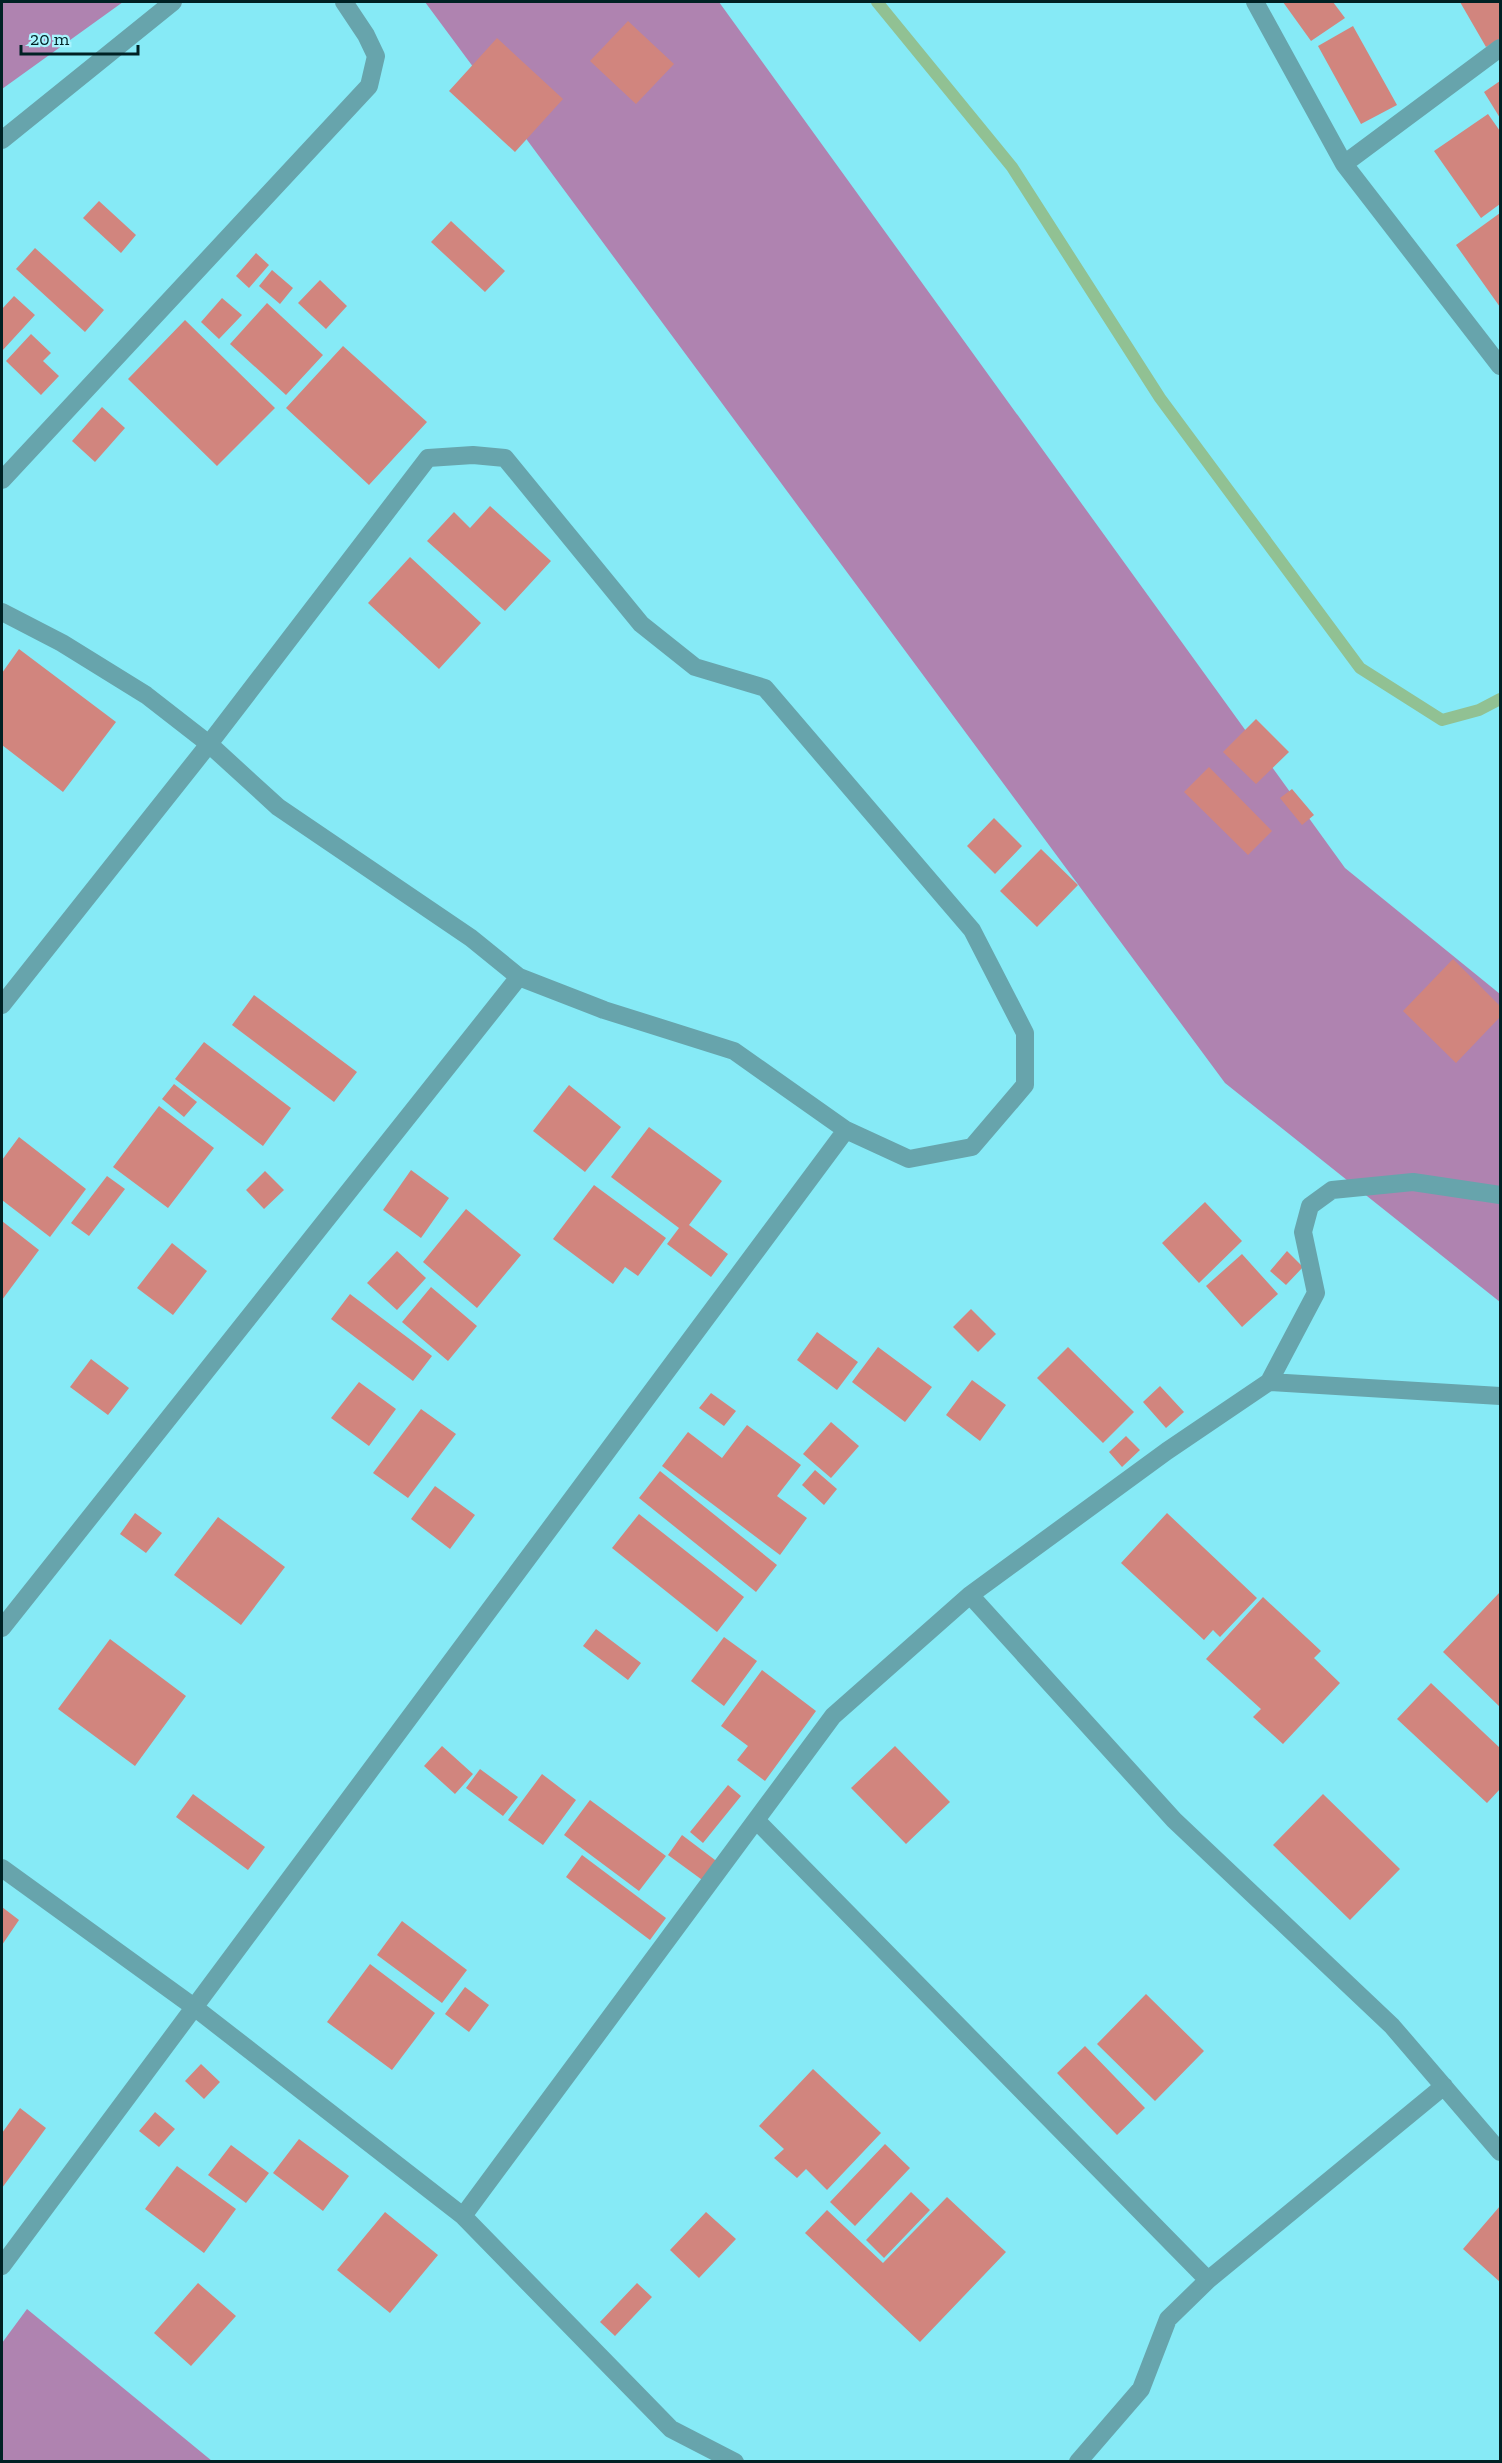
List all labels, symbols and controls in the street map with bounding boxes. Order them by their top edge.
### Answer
scale bar [21,18,138,56]
text: 20 m [30,28,70,50]

